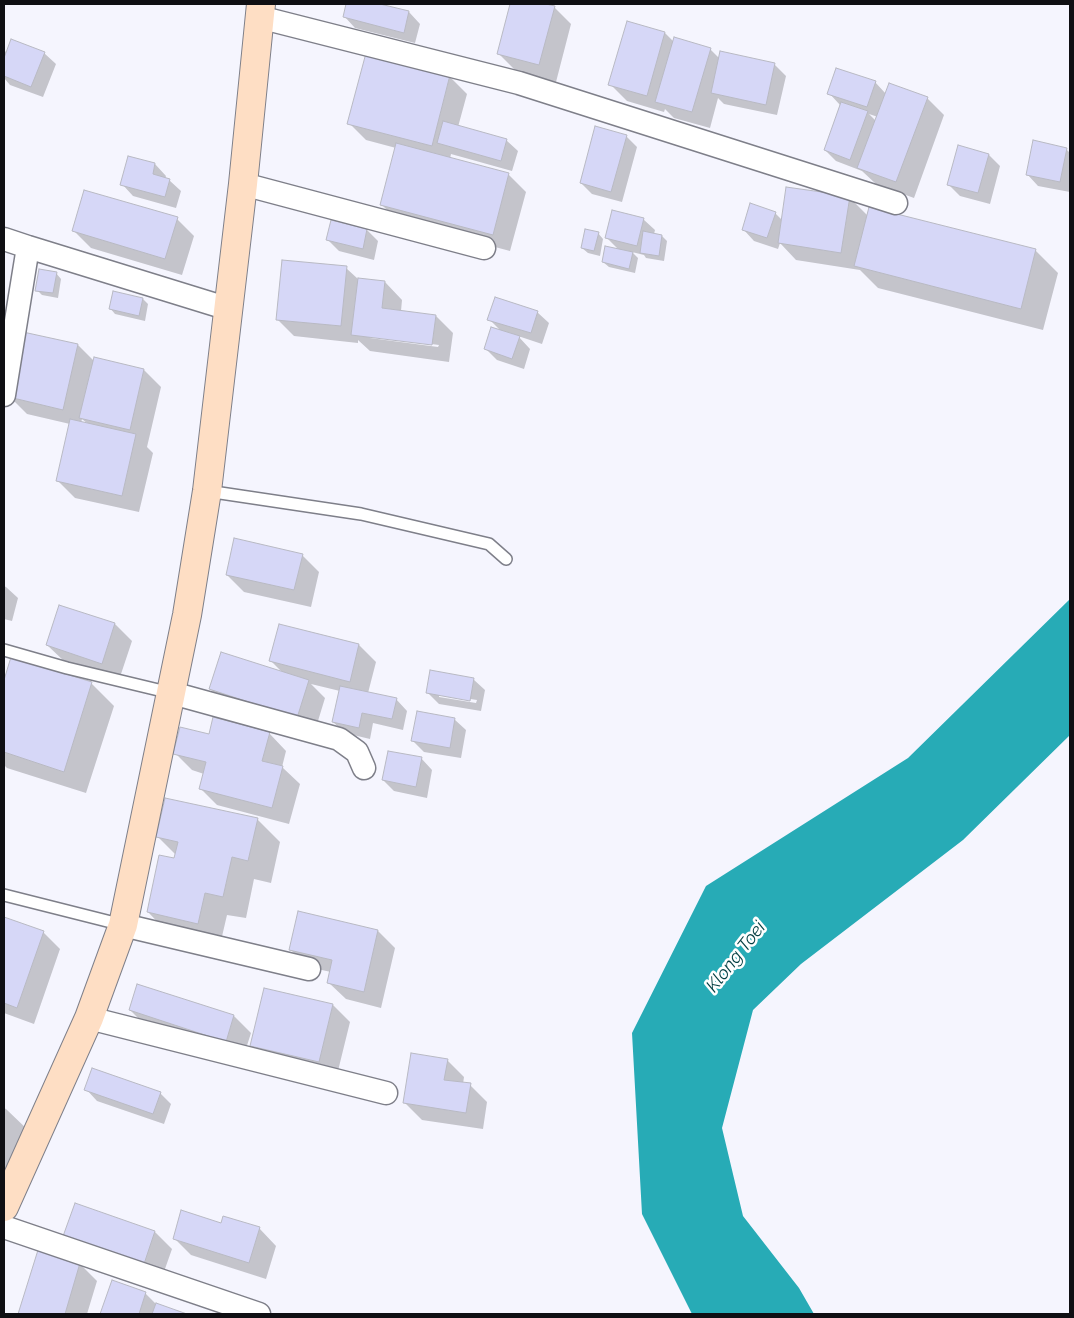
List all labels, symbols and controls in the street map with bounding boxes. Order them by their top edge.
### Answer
water label: Klong Toei [702,917,770,997]

